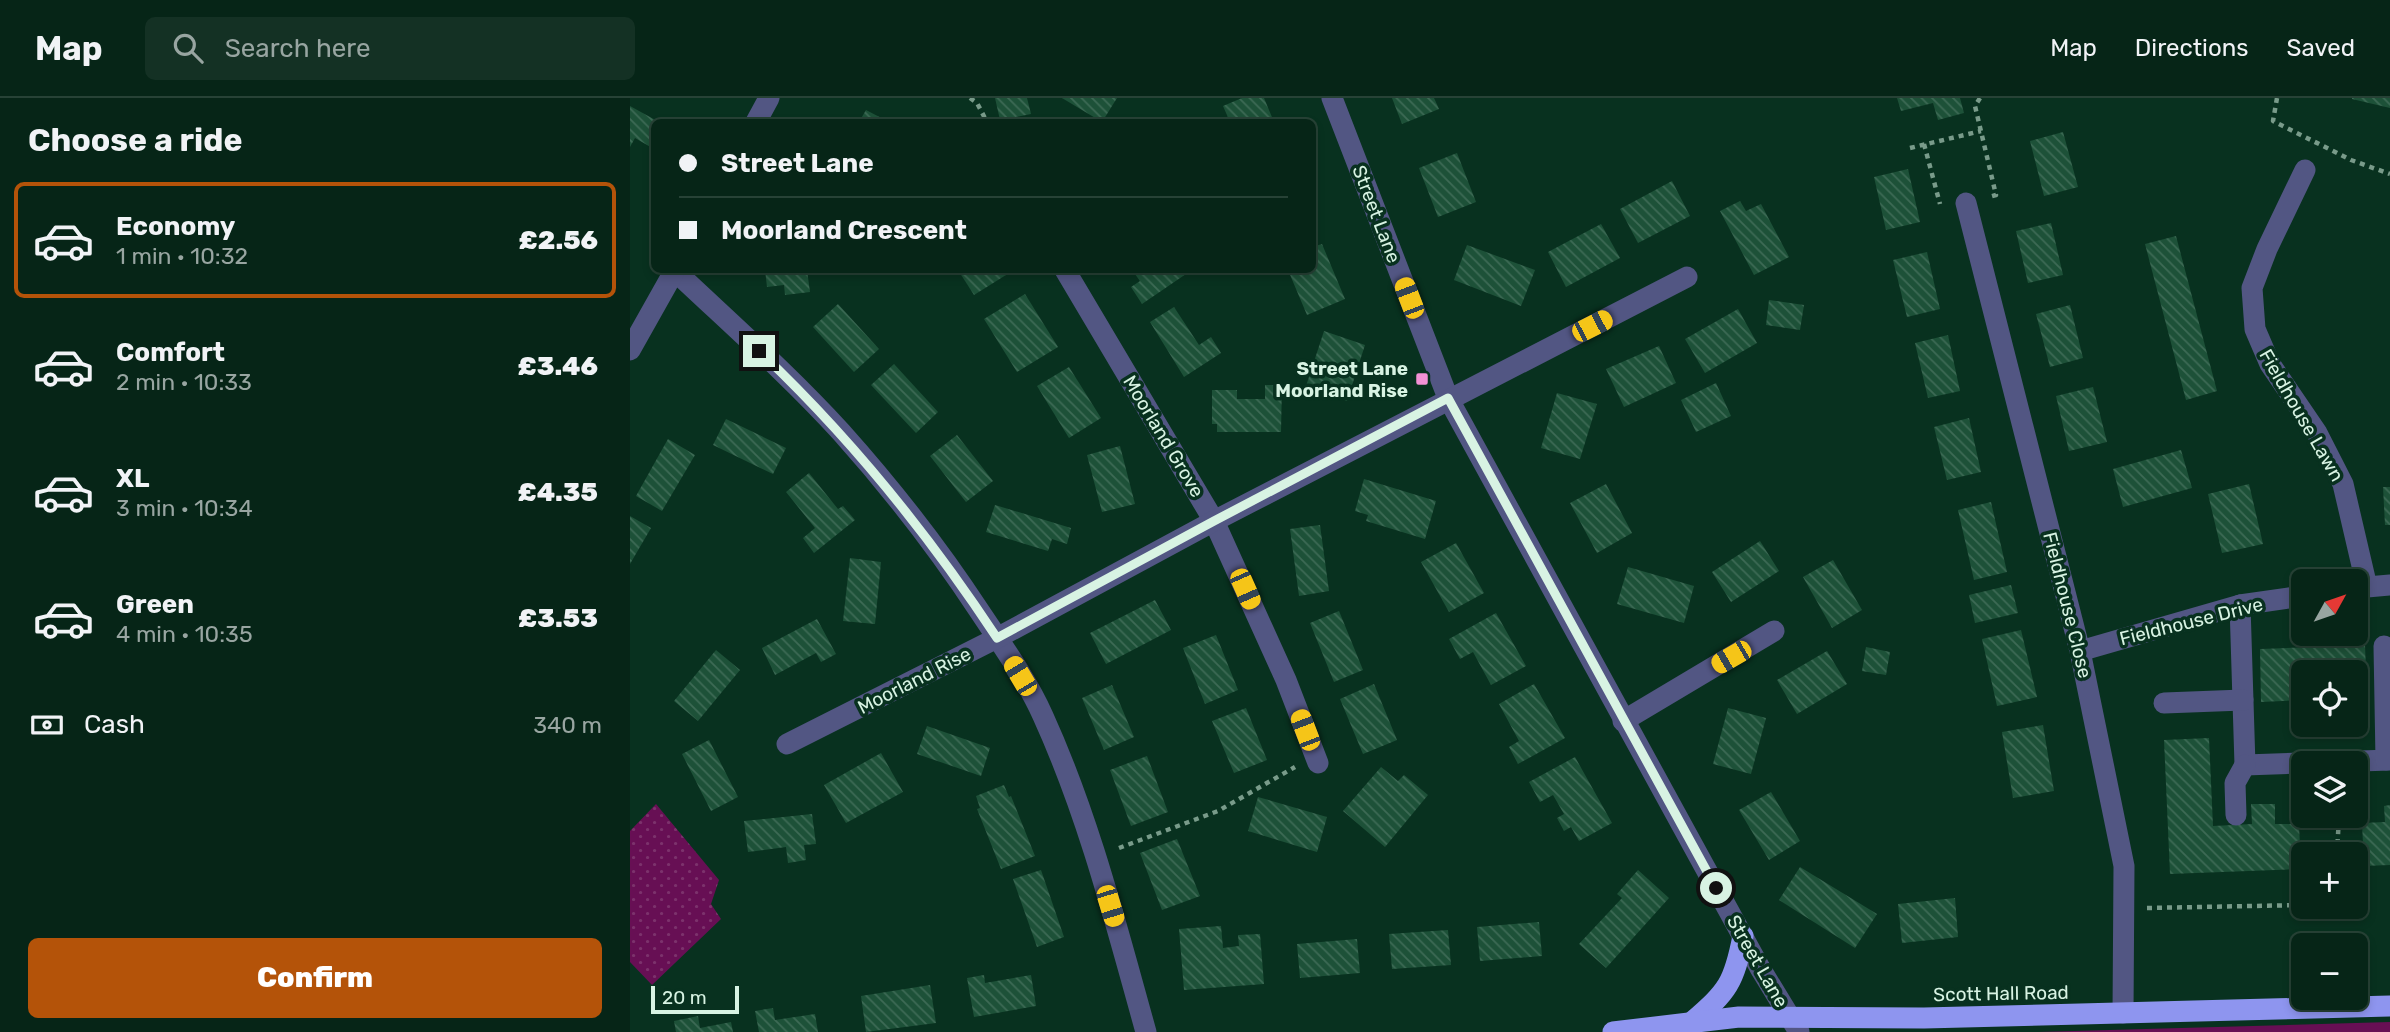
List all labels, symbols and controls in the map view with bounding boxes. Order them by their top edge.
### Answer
search box [145,17,635,80]
text: Map [35,29,103,68]
icon: search [169,29,207,67]
text: Search here [225,33,370,64]
text: Map [2050,34,2097,62]
text: Directions [2135,34,2248,62]
text: Saved [2286,34,2355,62]
text: Choose a ride [28,121,242,159]
text: Street Lane [721,148,874,179]
street label: Street Lane [1347,162,1406,266]
icon: car [32,209,95,272]
text: Economy [116,211,235,242]
text: Moorland Crescent [721,215,967,246]
text: £2.56 [519,225,598,256]
text: 1 min · 10:32 [116,242,248,270]
car [1392,275,1427,321]
car [1569,307,1616,345]
icon: car [32,335,95,398]
route end [743,335,775,367]
text: Comfort [116,337,225,368]
street label: Fieldhouse Lawn [2254,345,2349,486]
text: £3.46 [517,351,598,382]
place label: Street Lane Moorland Rise [1275,357,1408,402]
text: 2 min · 10:33 [116,368,252,396]
street label: Moorland Grove [1118,371,1209,501]
marker: Street Lane Moorland Rise [1414,371,1430,387]
icon: car [32,461,95,524]
text: XL [116,463,149,494]
text: £4.35 [518,477,598,508]
text: 3 min · 10:34 [116,494,253,522]
street label: Fieldhouse Close [2038,530,2097,681]
car [1227,566,1264,612]
north arrow [2291,569,2368,646]
map controls [2291,569,2368,1010]
icon: car [32,587,95,650]
text: Green [116,589,194,620]
street label: Fieldhouse Drive [2117,593,2265,650]
text: £3.53 [518,603,598,634]
text: 4 min · 10:35 [116,620,253,648]
car [1708,637,1755,677]
street label: Moorland Rise [854,642,975,719]
car [1001,653,1040,699]
button: locate [2291,660,2368,737]
icon: cash [28,706,66,744]
car [1288,707,1323,753]
text: Cash [84,709,145,740]
text: 340 m [533,711,602,739]
button: layers [2291,751,2368,828]
button: + [2291,842,2368,919]
route start [1700,872,1732,904]
car [1094,883,1127,929]
street label: Street Lane [1722,911,1793,1012]
button: − [2291,933,2368,1010]
button: Confirm [28,938,602,1018]
street label: Scott Hall Road [1933,981,2069,1006]
scale bar [651,983,738,1015]
text: 20 m [662,986,707,1009]

